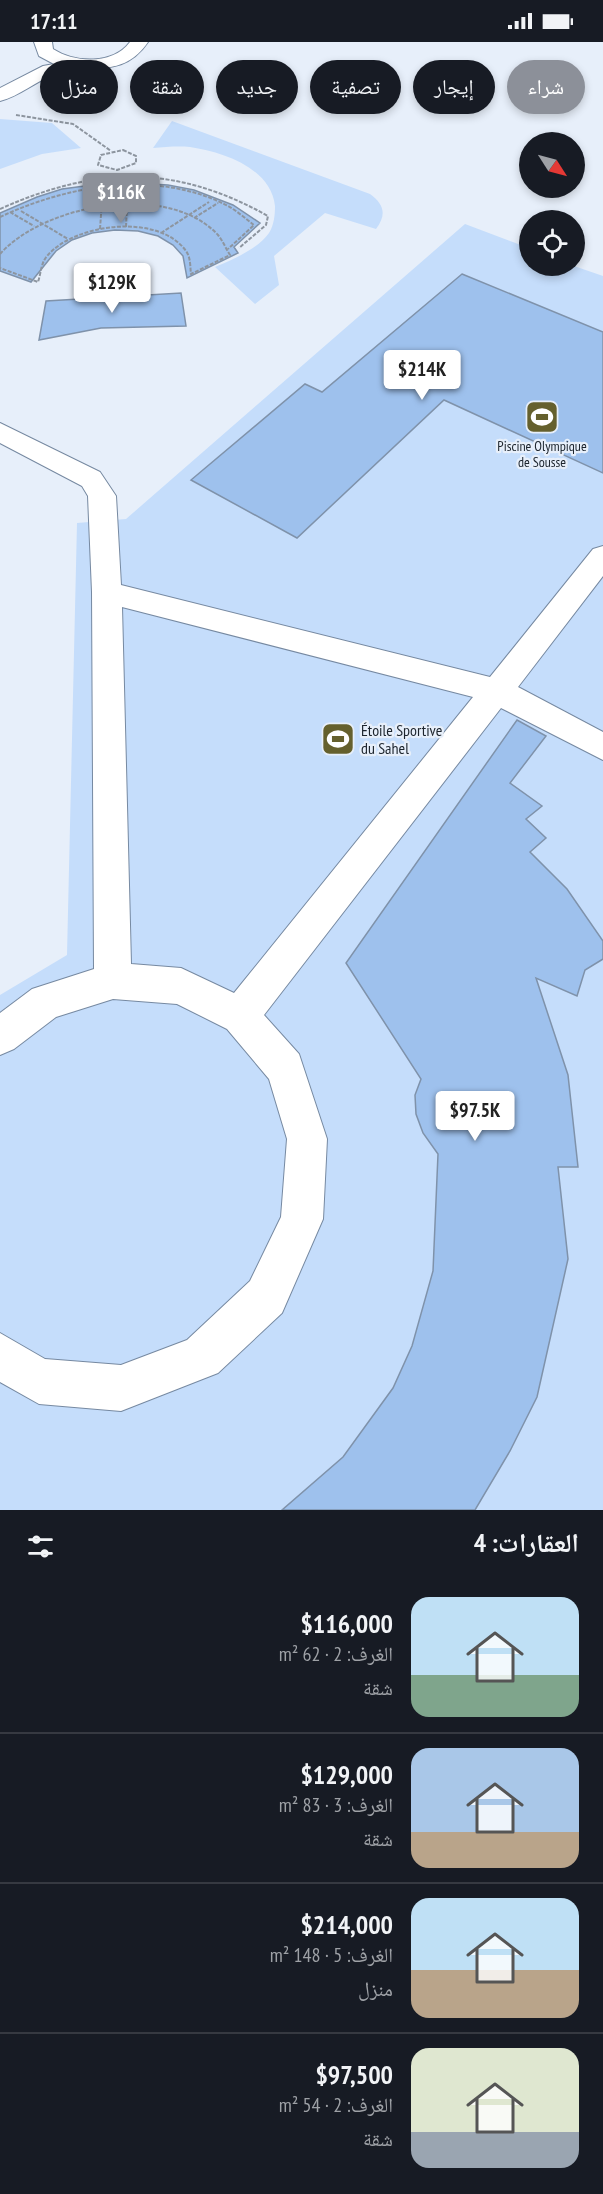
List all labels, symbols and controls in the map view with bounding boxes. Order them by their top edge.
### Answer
text: 17:11 [30,7,78,35]
chip: منزل [40,60,118,114]
chip: شقة [130,60,204,114]
chip: جديد [216,60,298,114]
chip: تصفية [310,60,401,114]
chip: إيجار [413,60,495,114]
chip: شراء [507,60,585,114]
north arrow [519,132,585,198]
map controls [519,132,585,276]
pin: $116K [79,173,163,224]
text: $116K [97,179,145,205]
button: locate [519,210,585,276]
pin: $129K [70,263,154,314]
text: $129K [88,269,136,295]
pin: $214K [380,350,464,401]
text: $214K [398,356,446,382]
sports icon: Piscine Olympique de Sousse [524,399,560,435]
place label: Piscine Olympique de Sousse [497,437,587,471]
place label: Étoile Sportive du Sahel [361,720,442,758]
sports icon: Étoile Sportive du Sahel [320,721,356,757]
pin: $97.5K [426,1091,524,1142]
text: $97.5K [450,1097,500,1123]
text: العقارات: 4 [474,1526,579,1559]
icon: filters [24,1530,57,1563]
text: $116,000 [300,1607,393,1640]
icon: home [459,1621,531,1693]
text: الغرف: 2 · 62 m² [279,1641,393,1667]
text: شقة [363,1675,393,1701]
text: $129,000 [300,1758,393,1791]
icon: home [459,1772,531,1844]
text: الغرف: 3 · 83 m² [279,1792,393,1818]
text: شقة [363,1826,393,1852]
text: $214,000 [300,1908,393,1941]
icon: home [459,1922,531,1994]
text: الغرف: 5 · 148 m² [270,1942,393,1968]
text: منزل [358,1976,393,2002]
text: $97,500 [315,2058,393,2091]
icon: home [459,2072,531,2144]
text: الغرف: 2 · 54 m² [279,2092,393,2118]
text: شقة [363,2126,393,2152]

